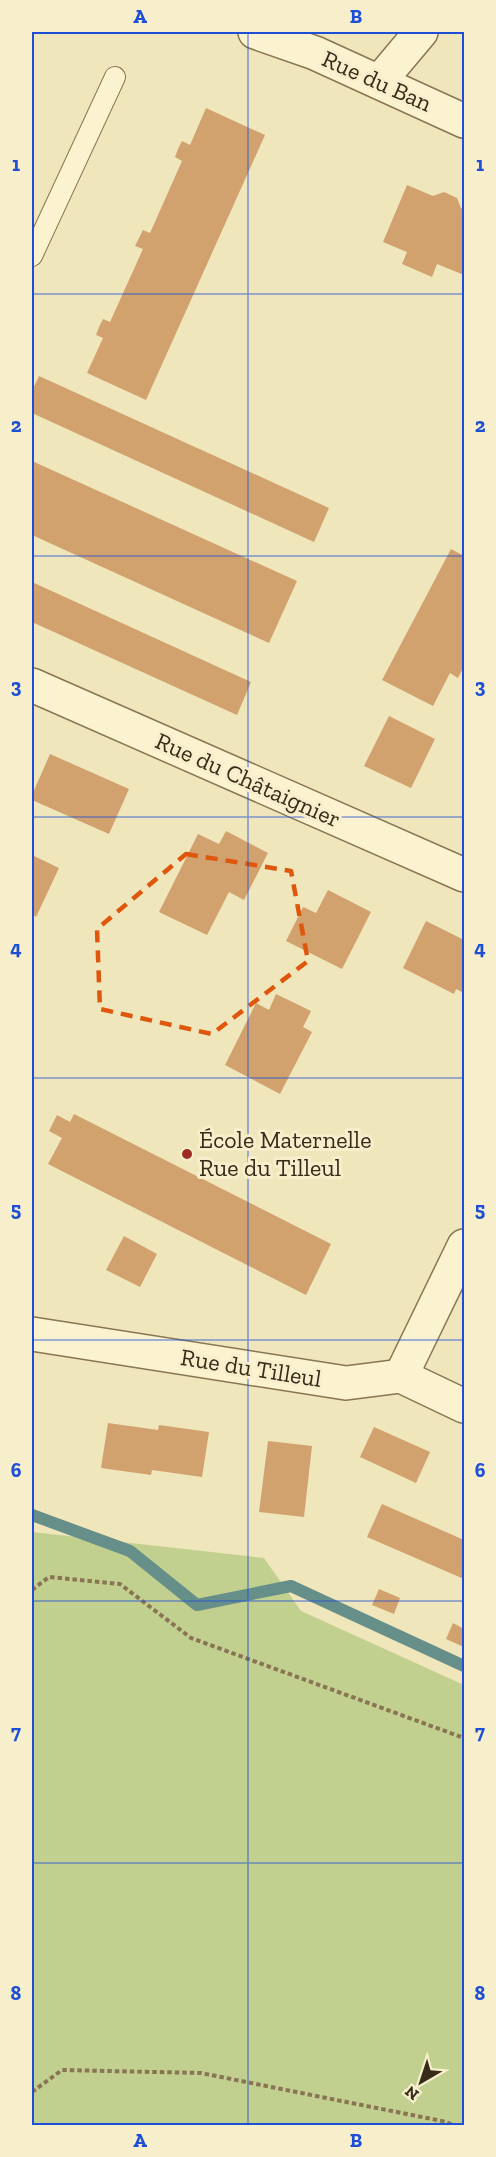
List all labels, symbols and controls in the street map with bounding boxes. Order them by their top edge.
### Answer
text: A [133,4,147,28]
text: B [350,4,362,28]
street label: Rue du Ban [318,44,437,118]
text: 1 [12,152,20,176]
text: 1 [476,152,484,176]
text: 2 [11,413,22,437]
text: 2 [475,413,486,437]
text: 3 [11,674,22,698]
text: 3 [475,674,486,698]
street label: Rue du Châtaignier [151,726,345,833]
text: 4 [10,936,22,960]
text: 4 [474,936,486,960]
place label: École Maternelle Rue du Tilleul [199,1125,372,1182]
marker: École Maternelle Rue du Tilleul [180,1147,194,1161]
text: 5 [11,1197,21,1221]
text: 5 [475,1197,485,1221]
street label: Rue du Tilleul [179,1342,324,1393]
text: 6 [11,1458,22,1482]
text: 6 [475,1458,486,1482]
text: 7 [11,1720,21,1744]
text: 7 [475,1720,485,1744]
text: 8 [11,1981,22,2005]
text: 8 [475,1981,486,2005]
north arrow [391,2052,451,2112]
text: N [401,2082,423,2104]
text: A [133,2128,147,2152]
text: B [350,2128,362,2152]

